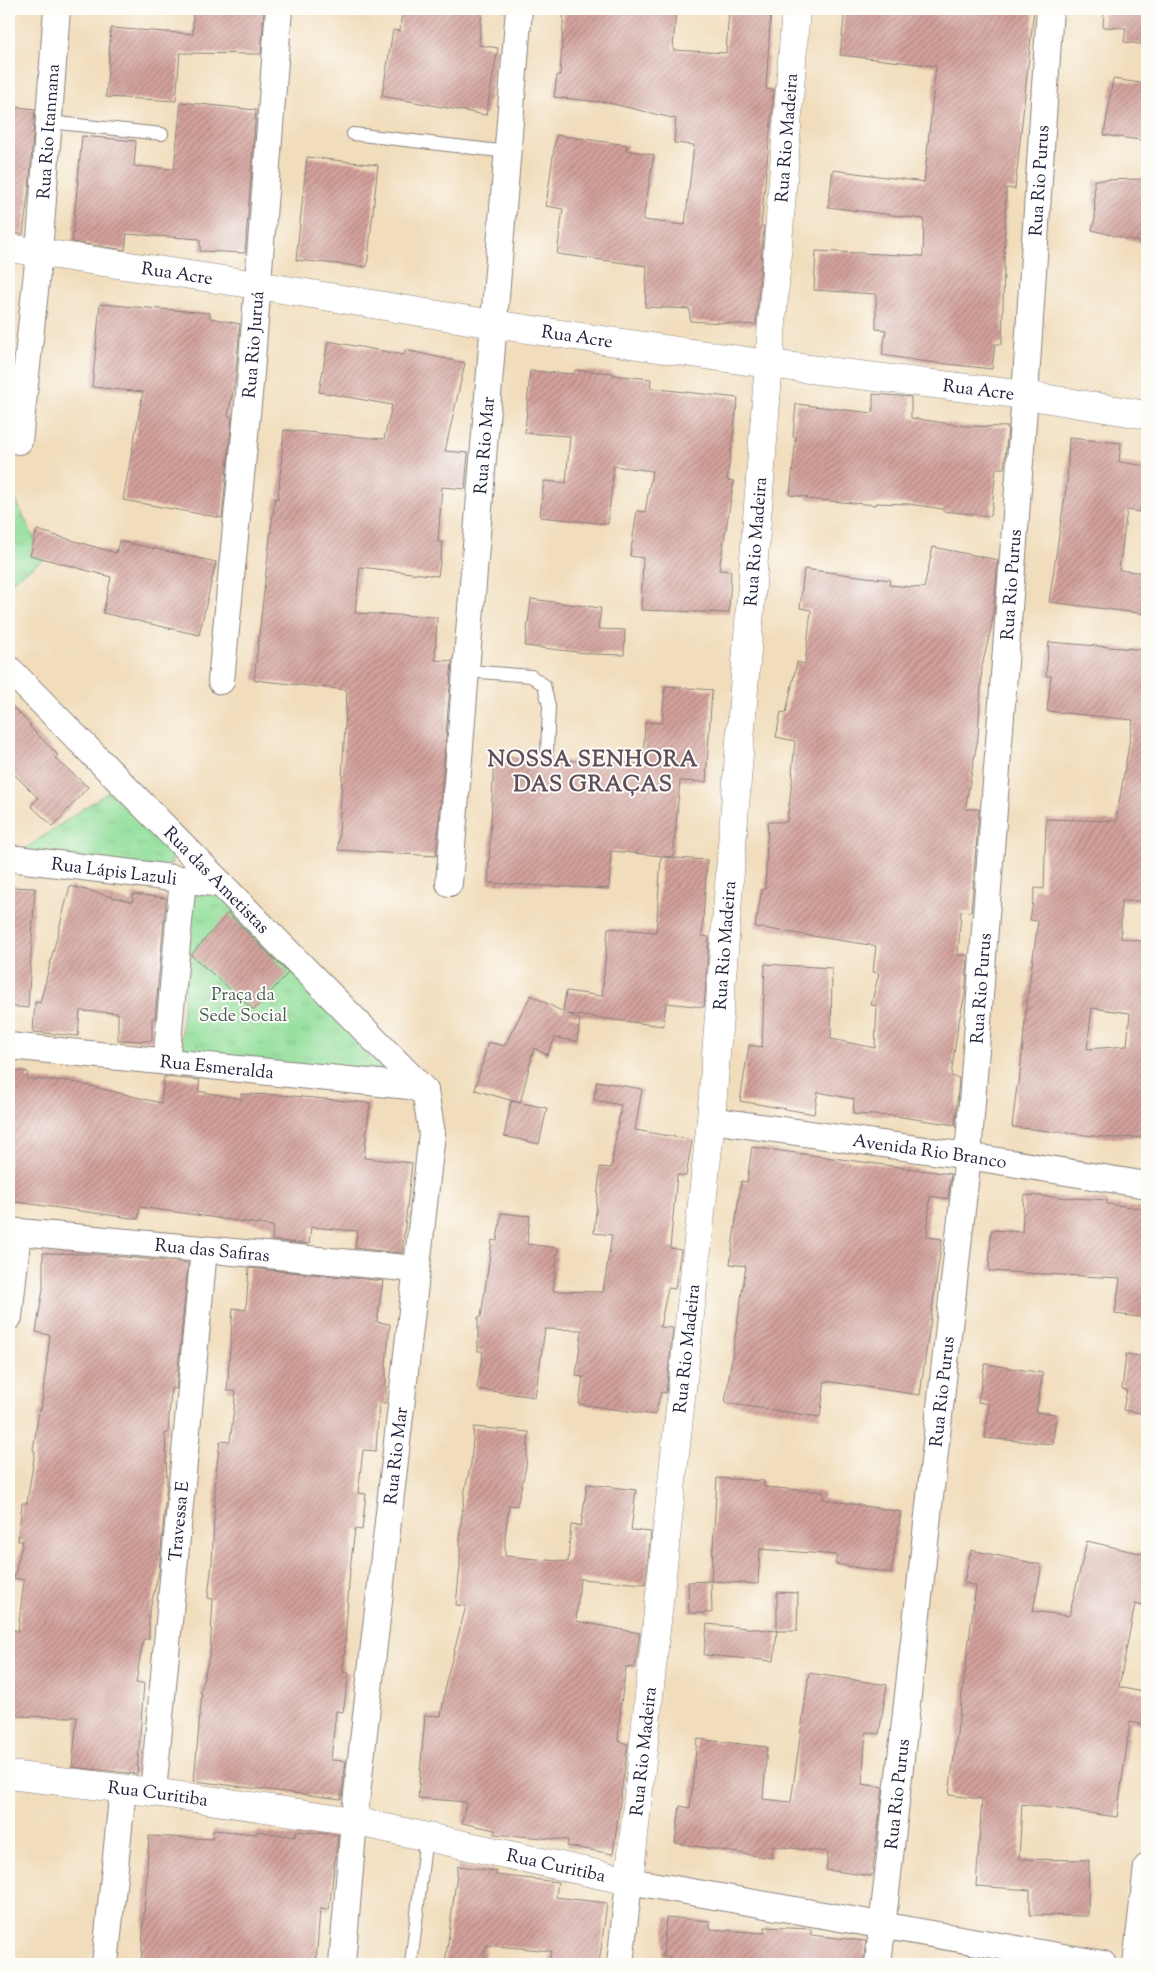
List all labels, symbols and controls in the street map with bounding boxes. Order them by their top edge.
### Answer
street label: Rua Rio Itannana [32,63,68,200]
street label: Rua Rio Madeira [770,72,806,204]
street label: Rua Rio Purus [1024,124,1057,237]
street label: Rua Acre [139,257,214,293]
street label: Rua Rio Juruá [238,290,272,400]
street label: Rua Acre [539,320,614,356]
street label: Rua Acre [941,374,1016,409]
street label: Rua Rio Mar [469,395,503,495]
street label: Rua Rio Madeira [739,476,775,607]
street label: Rua Rio Purus [996,528,1030,641]
district label: NOSSA SENHORA DAS GRAÇAS [487,745,699,802]
street label: Rua das Ametistas [156,822,274,941]
street label: Rua Lápis Lazuli [50,852,178,893]
street label: Rua Rio Madeira [708,880,744,1011]
street label: Rua Rio Purus [965,932,1000,1045]
park label: Praça da Sede Social [199,983,287,1030]
street label: Rua Esmeralda [159,1050,275,1087]
street label: Avenida Rio Branco [851,1129,1009,1177]
street label: Rua das Safiras [153,1234,271,1270]
street label: Rua Rio Madeira [668,1283,708,1415]
street label: Rua Rio Purus [925,1335,963,1448]
street label: Rua Rio Mar [379,1406,416,1506]
street label: Travessa E [164,1480,197,1563]
street label: Rua Rio Madeira [625,1686,665,1817]
street label: Rua Rio Purus [880,1738,918,1851]
street label: Rua Curitiba [106,1776,209,1815]
street label: Rua Curitiba [504,1844,608,1890]

